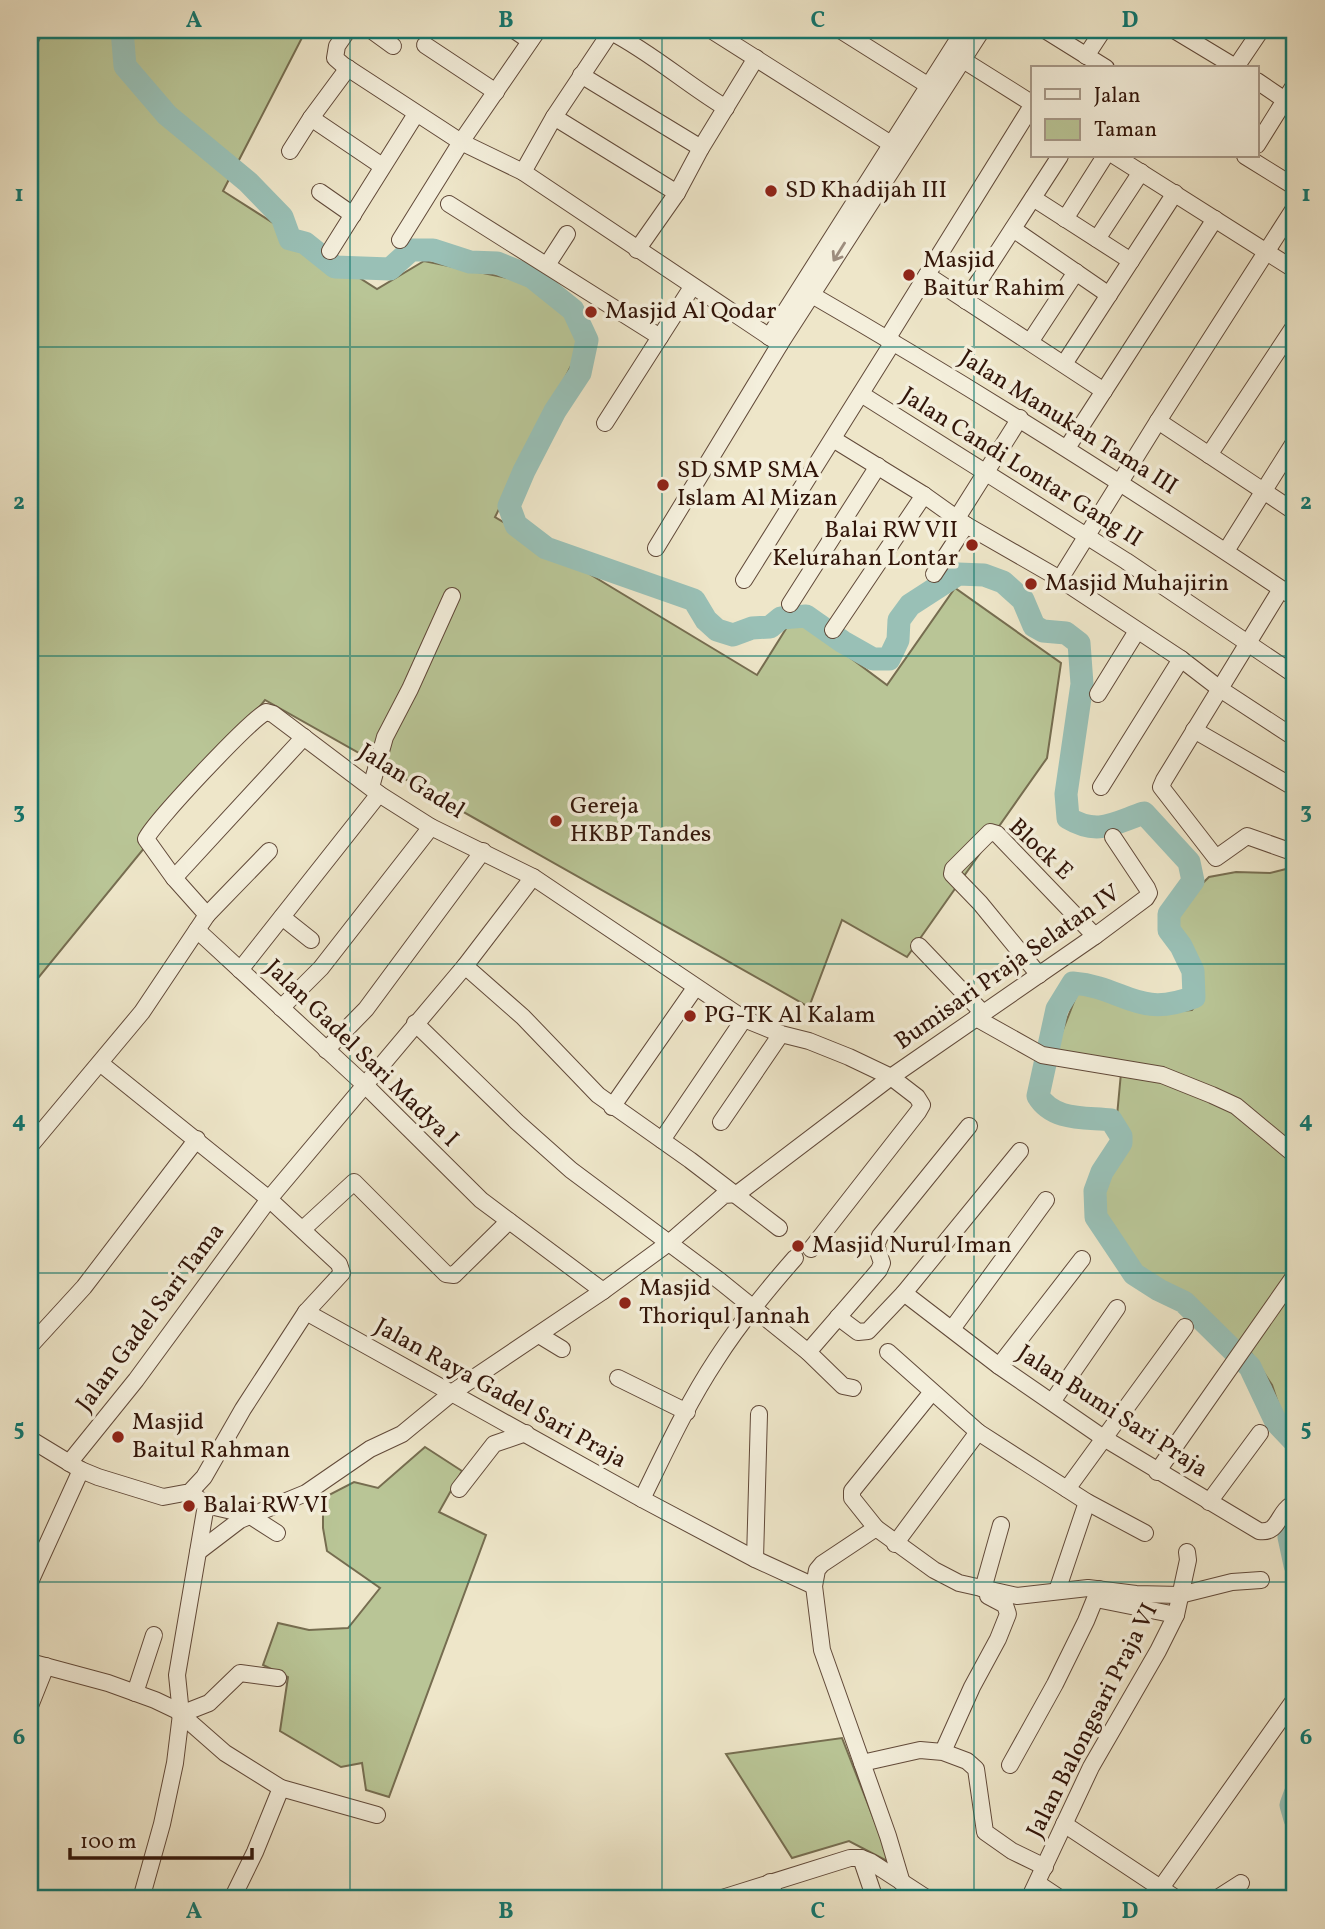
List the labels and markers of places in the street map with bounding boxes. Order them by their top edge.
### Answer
place label: SD Khadijah III [785,174,947,208]
marker: SD Khadijah III [763,183,779,199]
place label: Masjid Baitur Rahim [923,244,1065,306]
marker: Masjid Baitur Rahim [901,267,917,283]
place label: Masjid Al Qodar [605,295,777,329]
marker: Masjid Al Qodar [583,304,599,320]
place label: SD SMP SMA Islam Al Mizan [677,454,838,516]
marker: SD SMP SMA Islam Al Mizan [655,477,671,493]
place label: Balai RW VII Kelurahan Lontar [772,514,958,576]
marker: Balai RW VII Kelurahan Lontar [964,537,980,553]
place label: Masjid Muhajirin [1045,567,1229,601]
marker: Masjid Muhajirin [1023,576,1039,592]
place label: Gereja HKBP Tandes [570,790,711,852]
marker: Gereja HKBP Tandes [548,813,564,829]
place label: PG-TK Al Kalam [704,999,876,1033]
marker: PG-TK Al Kalam [682,1008,698,1024]
place label: Masjid Nurul Iman [812,1229,1012,1263]
marker: Masjid Nurul Iman [790,1238,806,1254]
place label: Masjid Thoriqul Jannah [639,1272,810,1334]
marker: Masjid Thoriqul Jannah [617,1295,633,1311]
place label: Masjid Baitul Rahman [132,1406,290,1468]
marker: Masjid Baitul Rahman [110,1429,126,1445]
place label: Balai RW VI [203,1489,328,1523]
marker: Balai RW VI [181,1498,197,1514]

